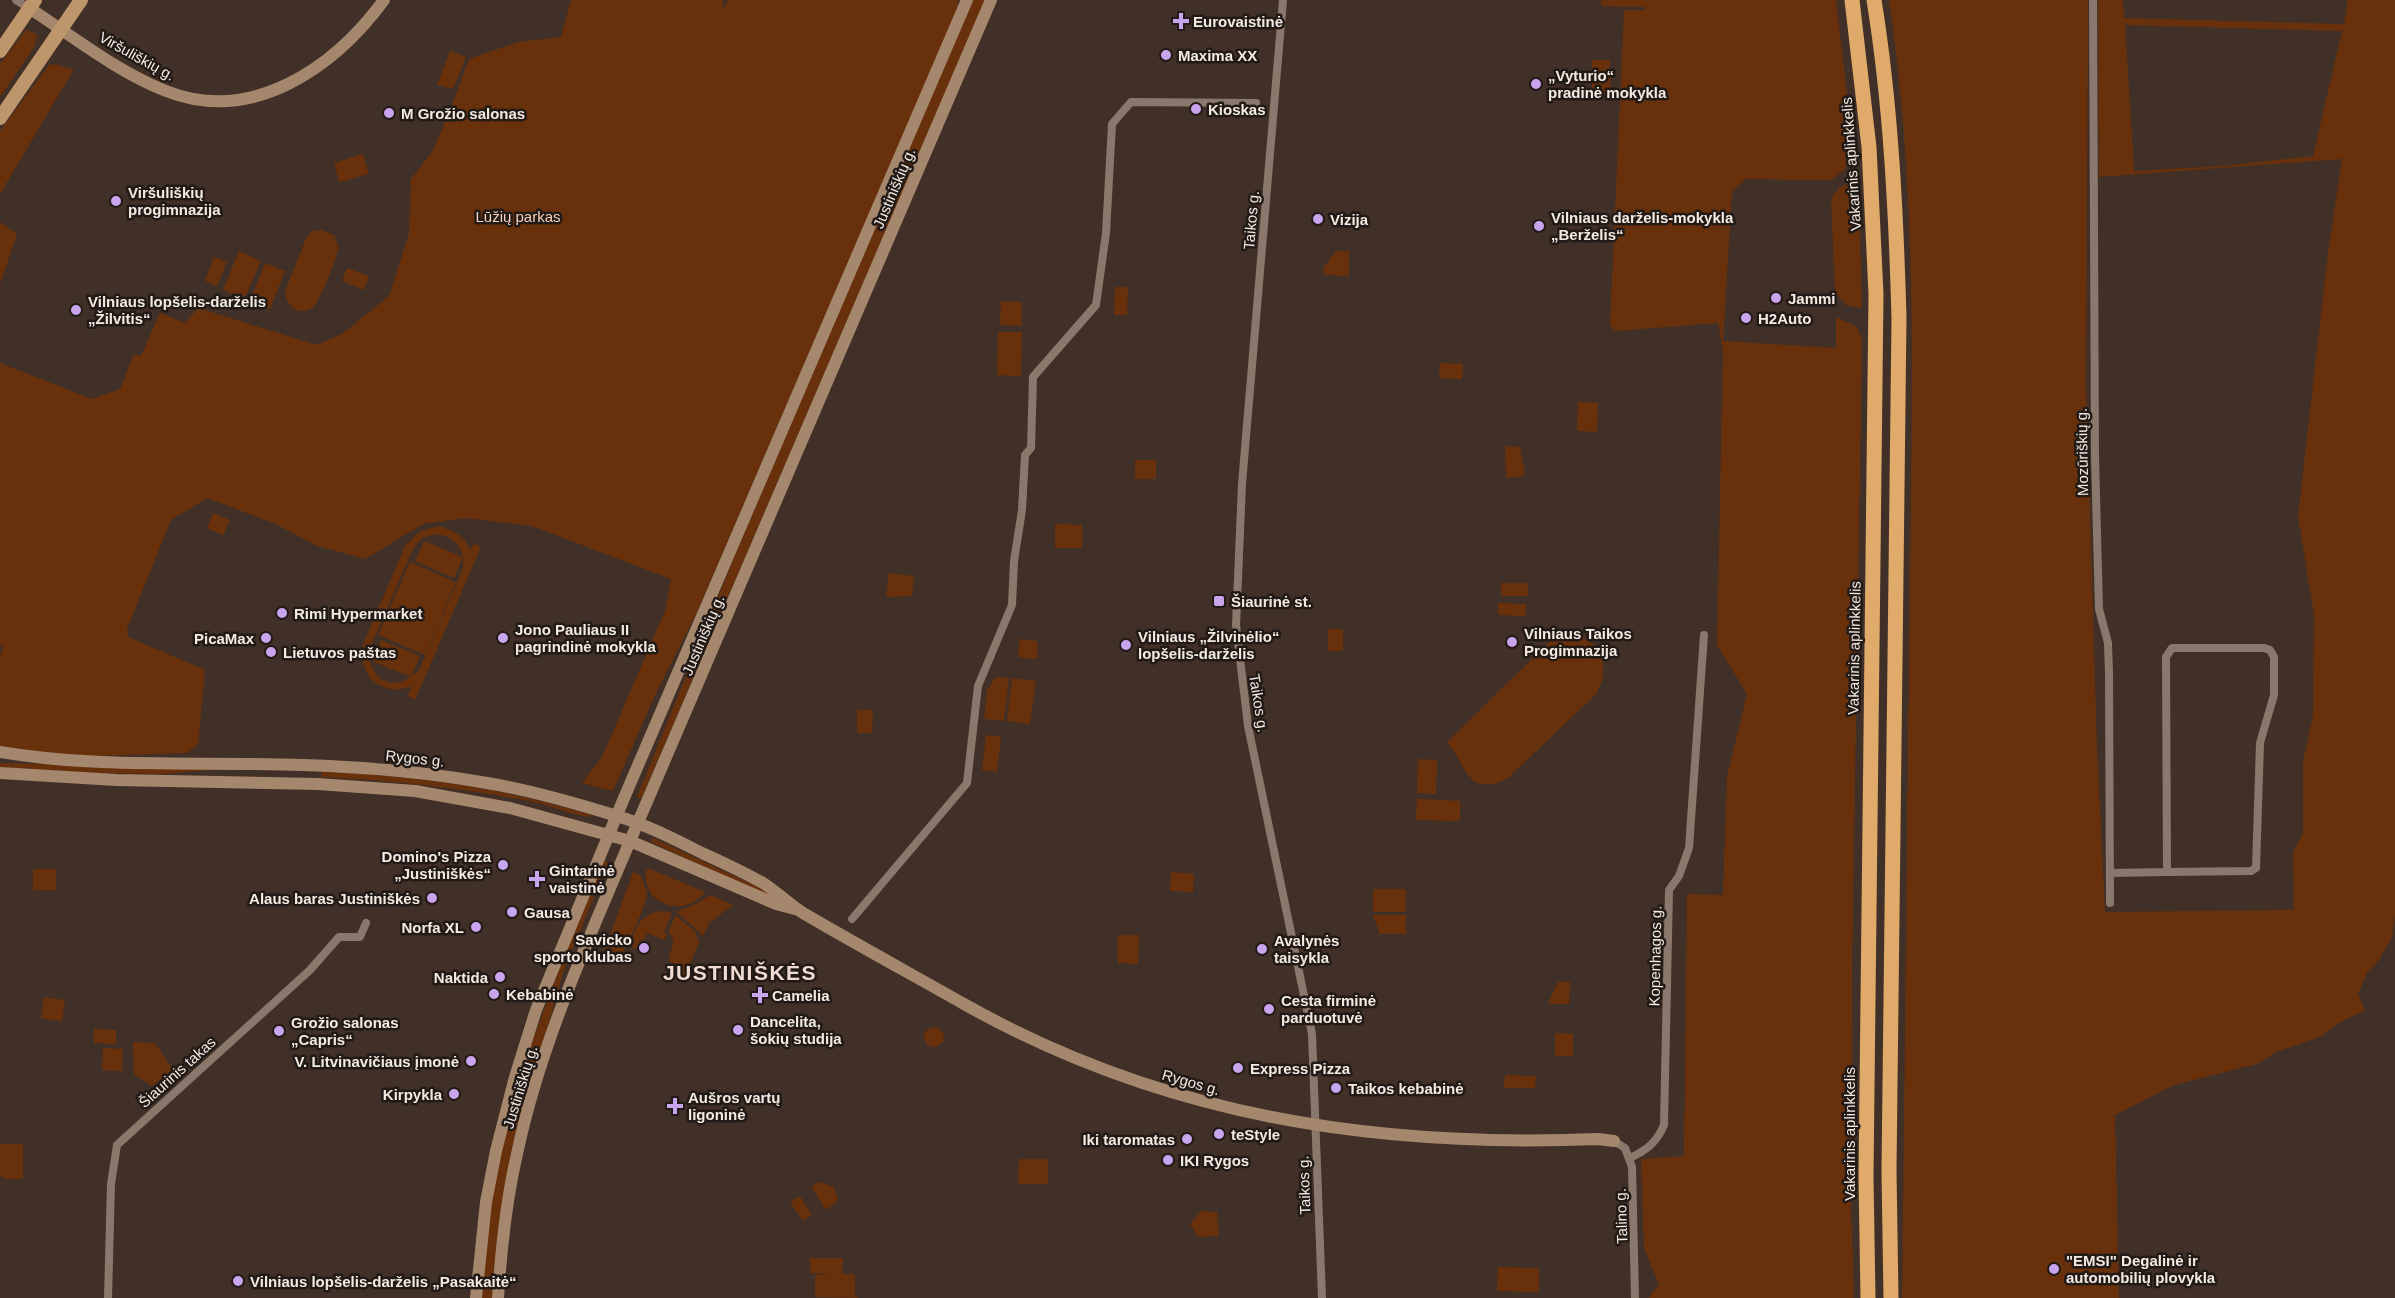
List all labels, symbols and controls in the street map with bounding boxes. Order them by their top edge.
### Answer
place label: Eurovaistinė [1193,13,1283,30]
marker: Eurovaistinė [1174,14,1188,28]
street label: Viršuliškių g. [96,28,178,84]
place label: Maxima XX [1178,47,1257,64]
marker: Maxima XX [1159,48,1173,62]
place label: „Vyturio“ pradinė mokykla [1548,67,1667,101]
marker: „Vyturio“ pradinė mokykla [1529,77,1543,91]
street label: Vakarinis aplinkkelis [1838,97,1864,231]
place label: Kioskas [1208,101,1266,118]
marker: Kioskas [1189,102,1203,116]
place label: M Grožio salonas [401,105,525,122]
marker: M Grožio salonas [382,106,396,120]
street label: Justiniškių g. [869,145,919,231]
place label: Viršuliškių progimnazija [128,184,221,218]
street label: Taikos g. [1240,190,1262,250]
marker: Viršuliškių progimnazija [109,194,123,208]
park label: Lūžių parkas [475,208,561,225]
place label: Vilniaus darželis-mokykla „Berželis“ [1551,209,1734,243]
place label: Vizija [1330,211,1369,228]
marker: Vizija [1311,212,1325,226]
marker: Vilniaus darželis-mokykla „Berželis“ [1532,219,1546,233]
place label: Jammi [1788,290,1836,307]
marker: Jammi [1769,291,1783,305]
place label: Vilniaus lopšelis-darželis „Žilvitis“ [88,293,266,327]
marker: Vilniaus lopšelis-darželis „Žilvitis“ [69,303,83,317]
place label: H2Auto [1758,310,1811,327]
marker: H2Auto [1739,311,1753,325]
street label: Mozūriškių g. [2073,408,2091,496]
street label: Vakarinis aplinkkelis [1844,581,1864,715]
street label: Justiniškių g. [678,592,728,678]
place label: Šiaurinė st. [1231,593,1312,610]
marker: Šiaurinė st. [1212,594,1226,608]
place label: Rimi Hypermarket [294,605,422,622]
marker: Rimi Hypermarket [275,606,289,620]
place label: Jono Pauliaus II pagrindinė mokykla [515,621,657,655]
place label: Vilniaus Taikos Progimnazija [1524,625,1632,659]
place label: Vilniaus „Žilvinėlio“ lopšelis-darželis [1138,628,1279,662]
place label: PicaMax [194,630,255,647]
marker: PicaMax [259,631,273,645]
marker: Jono Pauliaus II pagrindinė mokykla [496,631,510,645]
marker: Vilniaus Taikos Progimnazija [1505,635,1519,649]
marker: Vilniaus „Žilvinėlio“ lopšelis-darželis [1119,638,1133,652]
place label: Lietuvos paštas [283,644,396,661]
marker: Lietuvos paštas [264,645,278,659]
street label: Taikos g. [1246,672,1272,734]
street label: Rygos g. [385,746,445,770]
place label: Domino's Pizza „Justiniškės“ [382,848,492,882]
marker: Domino's Pizza „Justiniškės“ [496,858,510,872]
place label: Gintarinė vaistinė [549,862,615,896]
marker: Gintarinė vaistinė [530,872,544,886]
place label: Alaus baras Justiniškės [249,890,420,907]
marker: Alaus baras Justiniškės [425,891,439,905]
place label: Gausa [524,904,571,921]
marker: Gausa [505,905,519,919]
street label: Kopenhagos g. [1646,905,1664,1007]
place label: Norfa XL [401,919,464,936]
marker: Norfa XL [469,920,483,934]
place label: Savicko sporto klubas [534,931,632,965]
place label: Avalynės taisykla [1274,932,1339,966]
marker: Savicko sporto klubas [637,941,651,955]
marker: Avalynės taisykla [1255,942,1269,956]
district label: JUSTINIŠKĖS [663,961,817,984]
place label: Naktida [434,969,489,986]
marker: Naktida [493,970,507,984]
place label: Kebabinė [506,986,574,1003]
marker: Kebabinė [487,987,501,1001]
place label: Camelia [772,987,830,1004]
marker: Camelia [753,988,767,1002]
place label: Cesta firminė parduotuvė [1281,992,1376,1026]
marker: Cesta firminė parduotuvė [1262,1002,1276,1016]
place label: Dancelita, šokių studija [750,1013,842,1047]
place label: Grožio salonas „Capris“ [291,1014,399,1048]
marker: Dancelita, šokių studija [731,1023,745,1037]
marker: Grožio salonas „Capris“ [272,1024,286,1038]
street label: Šiaurinis takas [135,1033,219,1111]
street label: Justiniškių g. [499,1043,541,1131]
place label: V. Litvinavičiaus įmonė [294,1053,459,1070]
marker: V. Litvinavičiaus įmonė [464,1054,478,1068]
place label: Express Pizza [1250,1060,1351,1077]
marker: Express Pizza [1231,1061,1245,1075]
street label: Rygos g. [1160,1066,1222,1098]
street label: Vakarinis aplinkkelis [1841,1067,1858,1201]
place label: Taikos kebabinė [1348,1080,1464,1097]
marker: Taikos kebabinė [1329,1081,1343,1095]
place label: Kirpykla [383,1086,443,1103]
marker: Kirpykla [447,1087,461,1101]
place label: Aušros vartų ligoninė [688,1089,781,1123]
marker: Aušros vartų ligoninė [666,1097,684,1115]
place label: teStyle [1231,1126,1280,1143]
marker: teStyle [1212,1127,1226,1141]
place label: Iki taromatas [1082,1131,1175,1148]
marker: Iki taromatas [1180,1132,1194,1146]
place label: IKI Rygos [1180,1152,1249,1169]
marker: IKI Rygos [1161,1153,1175,1167]
street label: Taikos g. [1294,1155,1314,1215]
street label: Talino g. [1612,1188,1630,1244]
place label: "EMSI" Degalinė ir automobilių plovykla [2066,1252,2216,1286]
marker: "EMSI" Degalinė ir automobilių plovykla [2047,1262,2061,1276]
place label: Vilniaus lopšelis-darželis „Pasakaitė“ [250,1273,517,1290]
marker: Vilniaus lopšelis-darželis „Pasakaitė“ [231,1274,245,1288]

